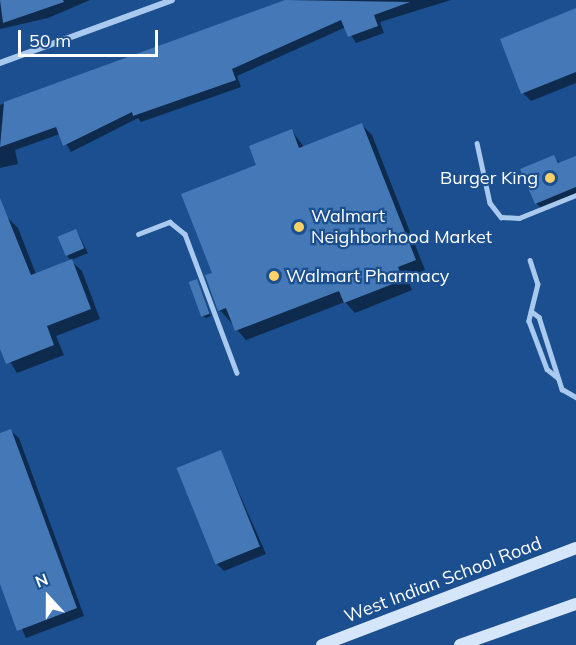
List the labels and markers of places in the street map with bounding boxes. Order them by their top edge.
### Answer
place label: Burger King [440,167,538,189]
marker: Burger King [543,171,557,185]
place label: Walmart Neighborhood Market [311,206,492,248]
marker: Walmart Neighborhood Market [292,220,306,234]
place label: Walmart Pharmacy [286,265,449,287]
marker: Walmart Pharmacy [267,269,281,283]

